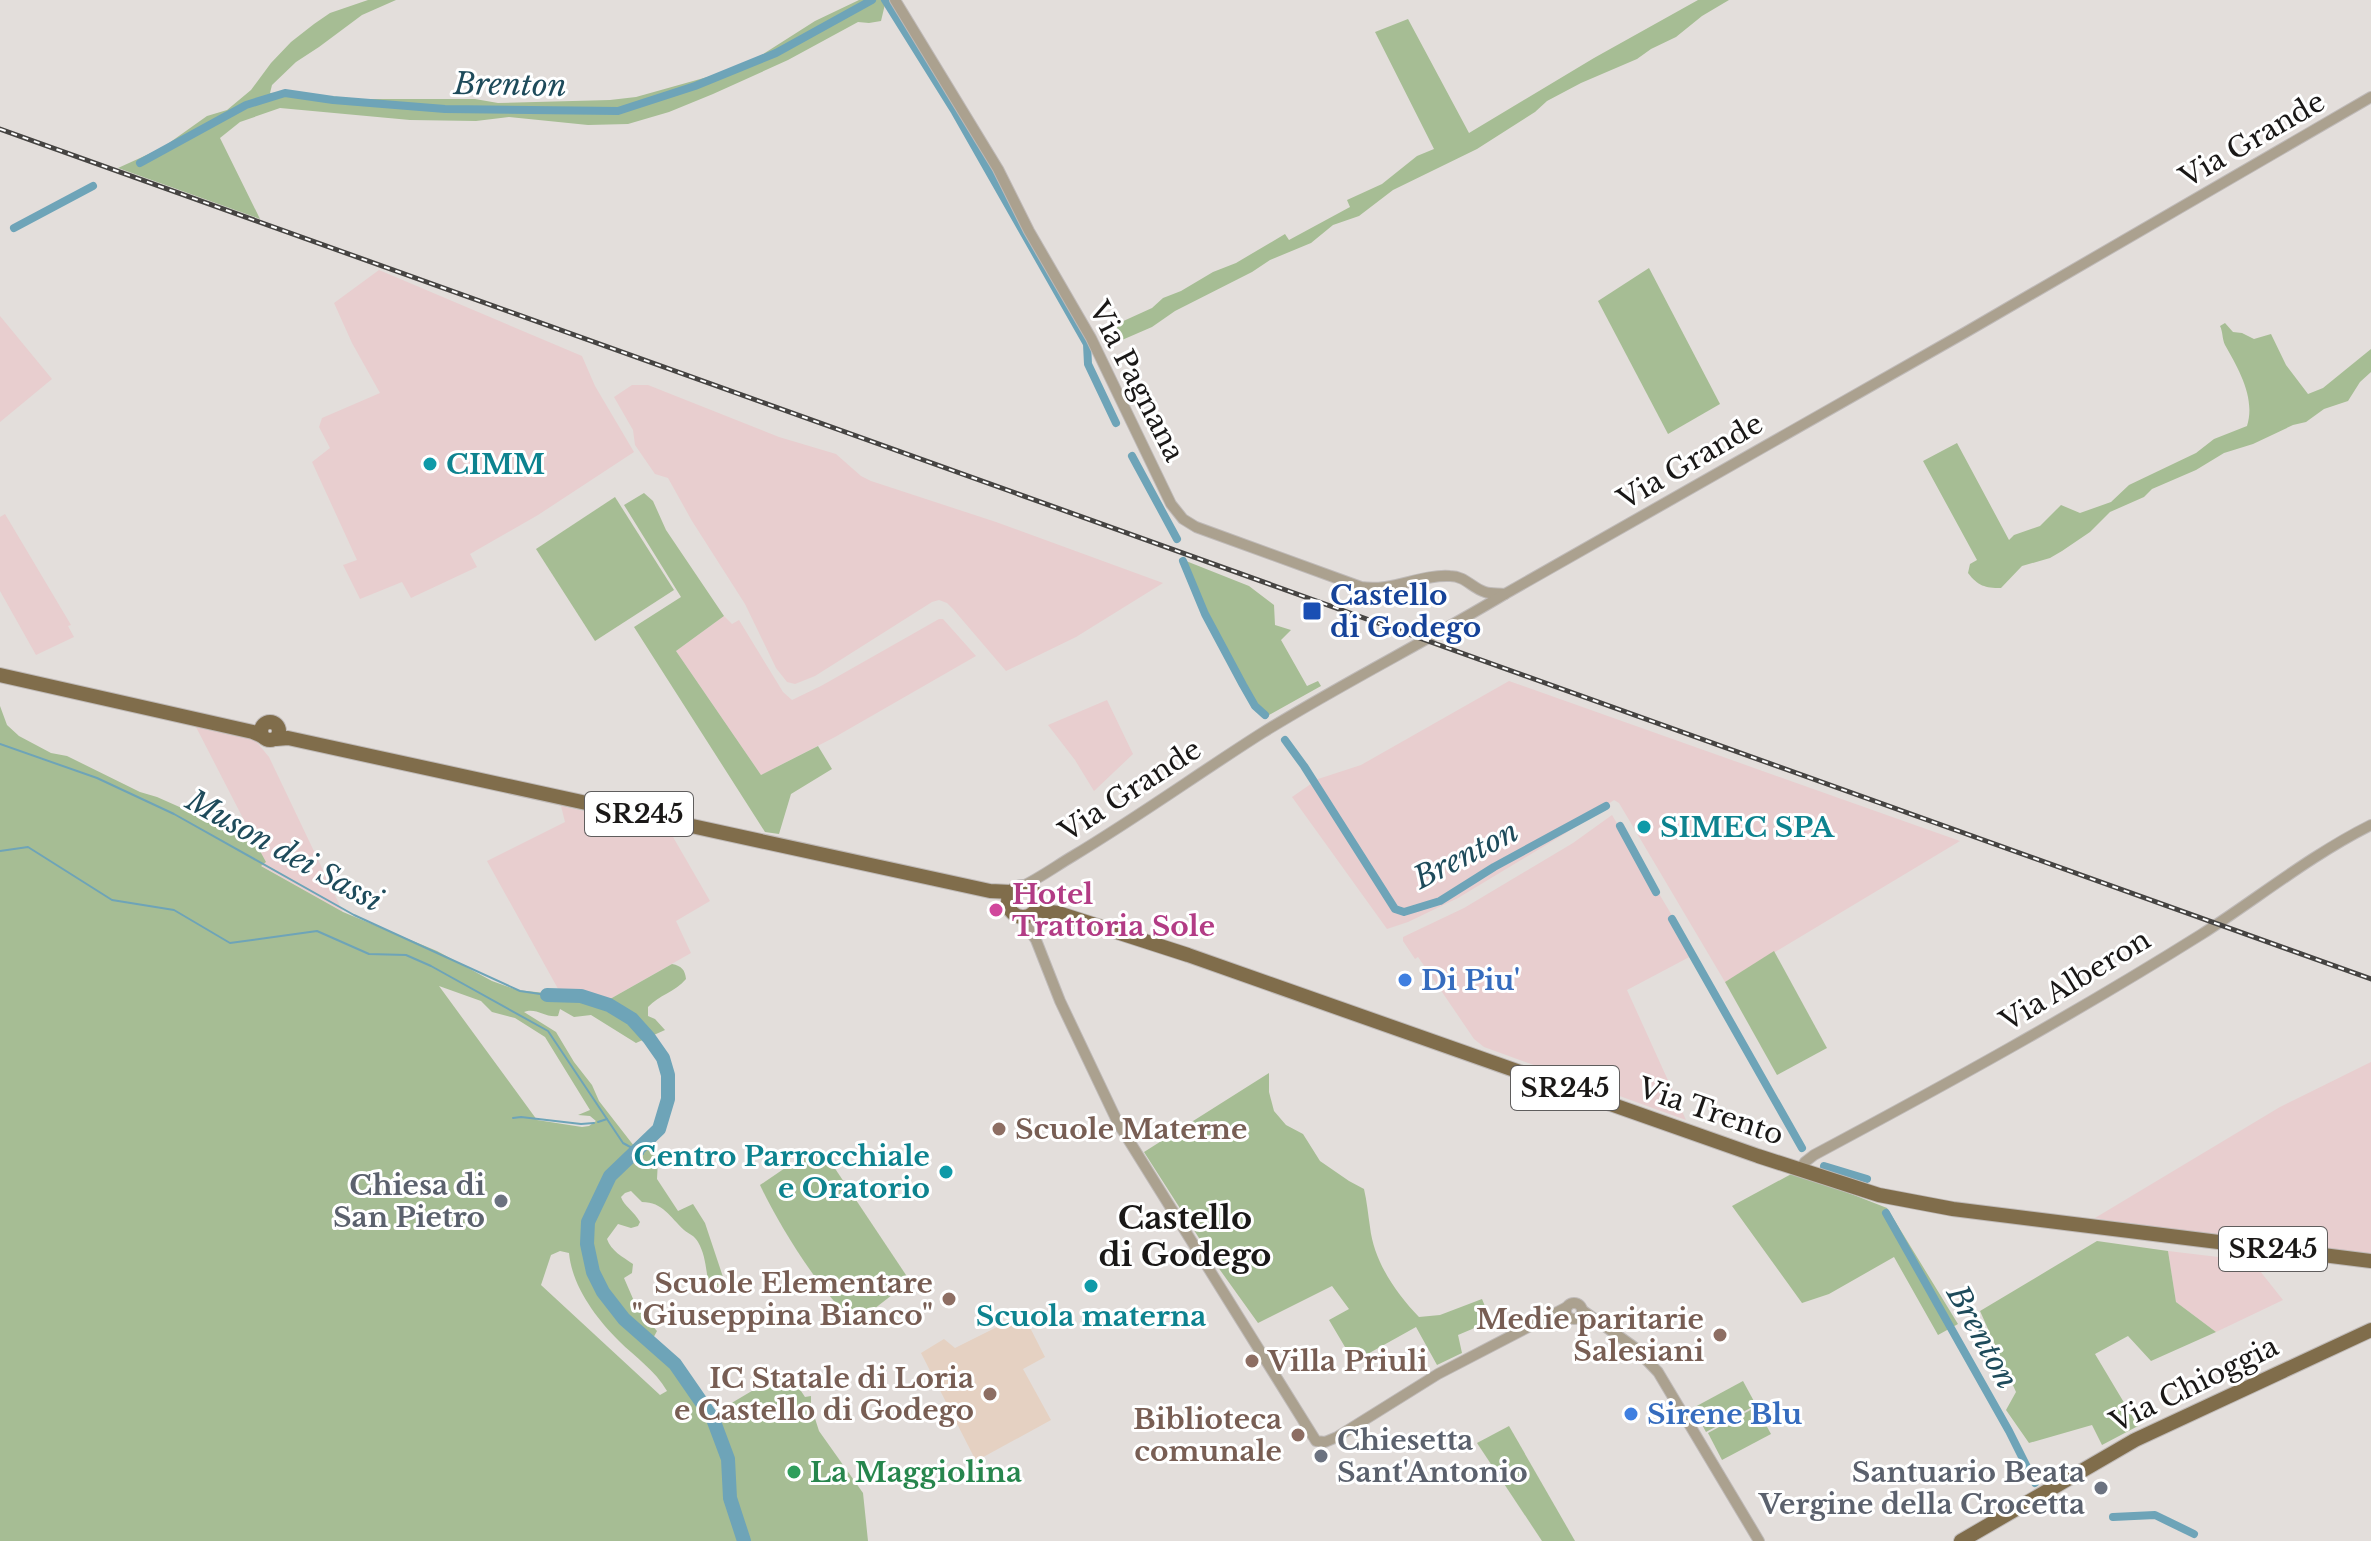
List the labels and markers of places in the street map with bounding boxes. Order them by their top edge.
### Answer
place label: CIMM [446,447,545,482]
marker: CIMM [421,455,439,473]
place label: Castello di Godego [1330,578,1481,645]
marker: Castello di Godego [1301,600,1323,622]
place label: SIMEC SPA [1660,810,1835,845]
marker: SIMEC SPA [1635,818,1653,836]
place label: Hotel Trattoria Sole [1012,877,1215,944]
marker: Hotel Trattoria Sole [987,901,1005,919]
place label: Di Piu' [1421,963,1520,998]
marker: Di Piu' [1396,971,1414,989]
place label: Scuole Materne [1015,1112,1247,1147]
marker: Scuole Materne [990,1120,1008,1138]
place label: Centro Parrocchiale e Oratorio [634,1139,930,1206]
marker: Centro Parrocchiale e Oratorio [937,1163,955,1181]
place label: Chiesa di San Pietro [333,1168,485,1235]
marker: Chiesa di San Pietro [492,1192,510,1210]
place label: Scuole Elementare "Giuseppina Bianco" [632,1266,933,1333]
marker: Scuola materna [1082,1277,1100,1295]
marker: Scuole Elementare "Giuseppina Bianco" [940,1290,958,1308]
place label: Scuola materna [976,1299,1206,1334]
place label: Medie paritarie Salesiani [1476,1302,1704,1369]
marker: Medie paritarie Salesiani [1711,1326,1729,1344]
place label: Villa Priuli [1267,1344,1428,1379]
marker: Villa Priuli [1243,1352,1261,1370]
place label: IC Statale di Loria e Castello di Godego [674,1361,974,1428]
marker: IC Statale di Loria e Castello di Godego [981,1385,999,1403]
place label: Sirene Blu [1647,1397,1802,1432]
place label: Biblioteca comunale [1133,1402,1282,1469]
marker: Sirene Blu [1622,1405,1640,1423]
place label: Chiesetta Sant'Antonio [1337,1423,1528,1490]
marker: Biblioteca comunale [1289,1426,1307,1444]
marker: Chiesetta Sant'Antonio [1312,1447,1330,1465]
place label: La Maggiolina [810,1455,1022,1490]
place label: Santuario Beata Vergine della Crocetta [1758,1455,2085,1522]
marker: La Maggiolina [785,1463,803,1481]
marker: Santuario Beata Vergine della Crocetta [2092,1479,2110,1497]

